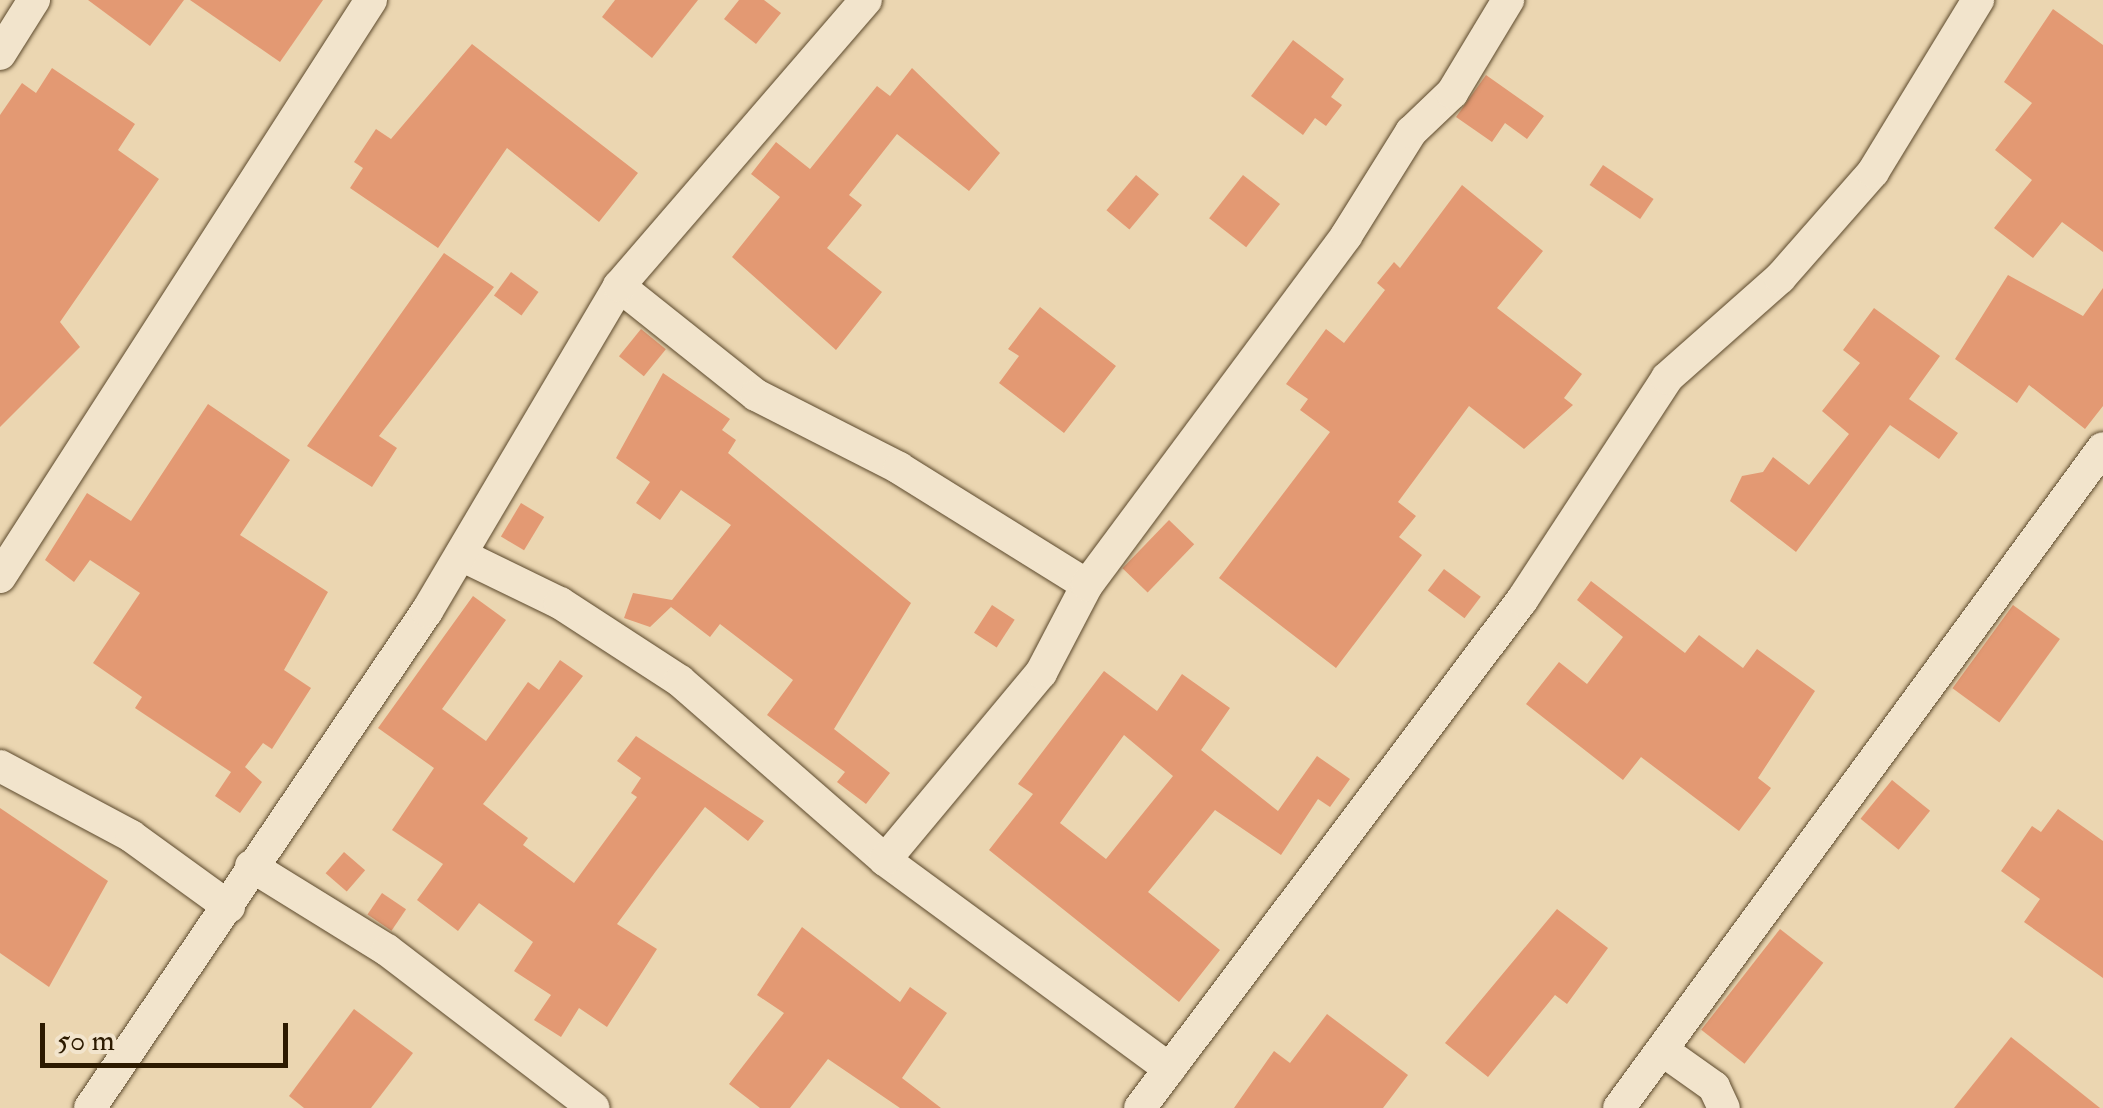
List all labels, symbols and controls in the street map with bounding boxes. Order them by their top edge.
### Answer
scale bar [45,1003,292,1065]
text: 50 m [57,1022,115,1059]

